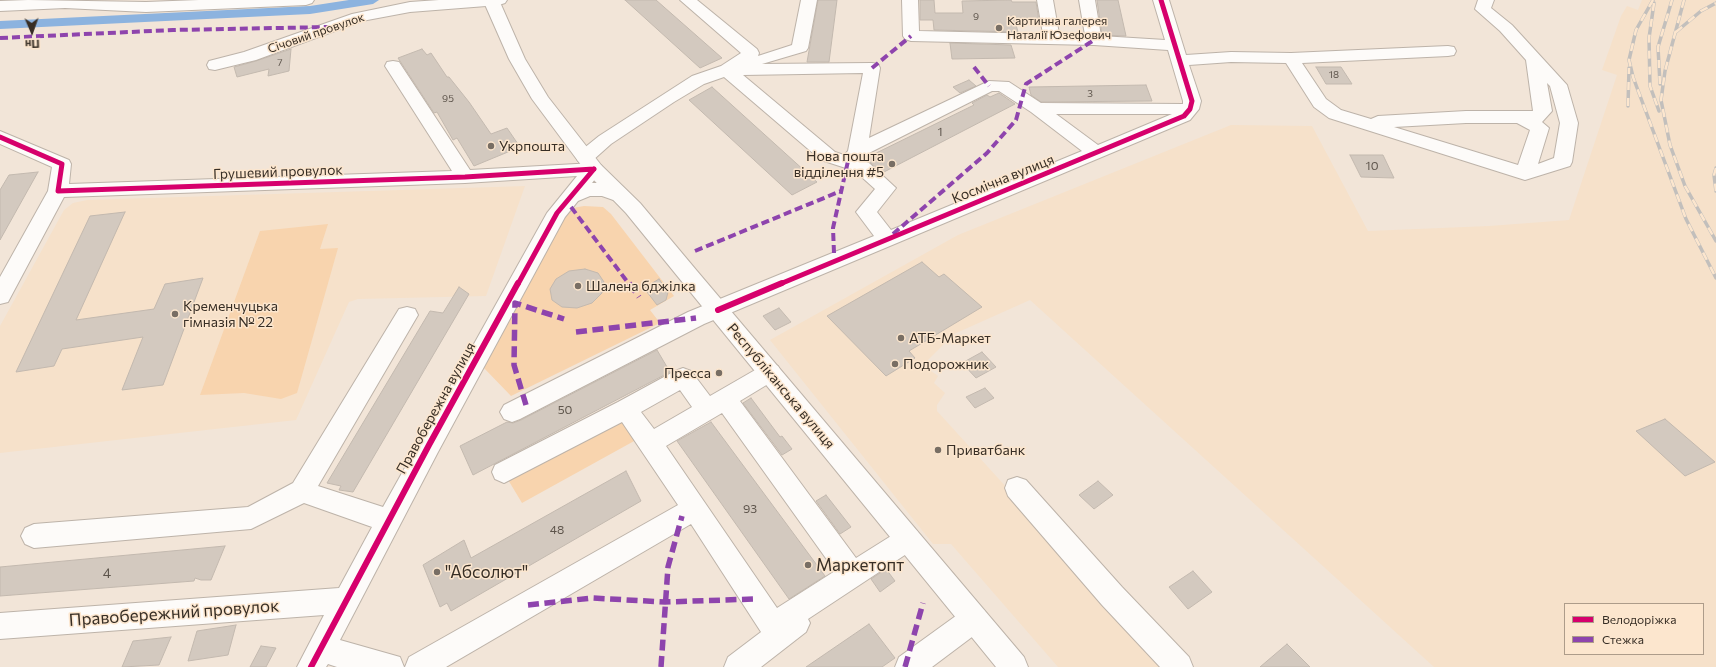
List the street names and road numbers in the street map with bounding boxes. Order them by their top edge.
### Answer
street label: Січовий провулок [266,10,366,56]
street label: Космічна вулиця [949,151,1057,207]
street label: Грушевий провулок [213,161,343,183]
street label: Республіканська вулиця [724,320,838,452]
street label: Правобережна вулиця [393,339,479,477]
street label: Правобережний провулок [68,595,280,631]

